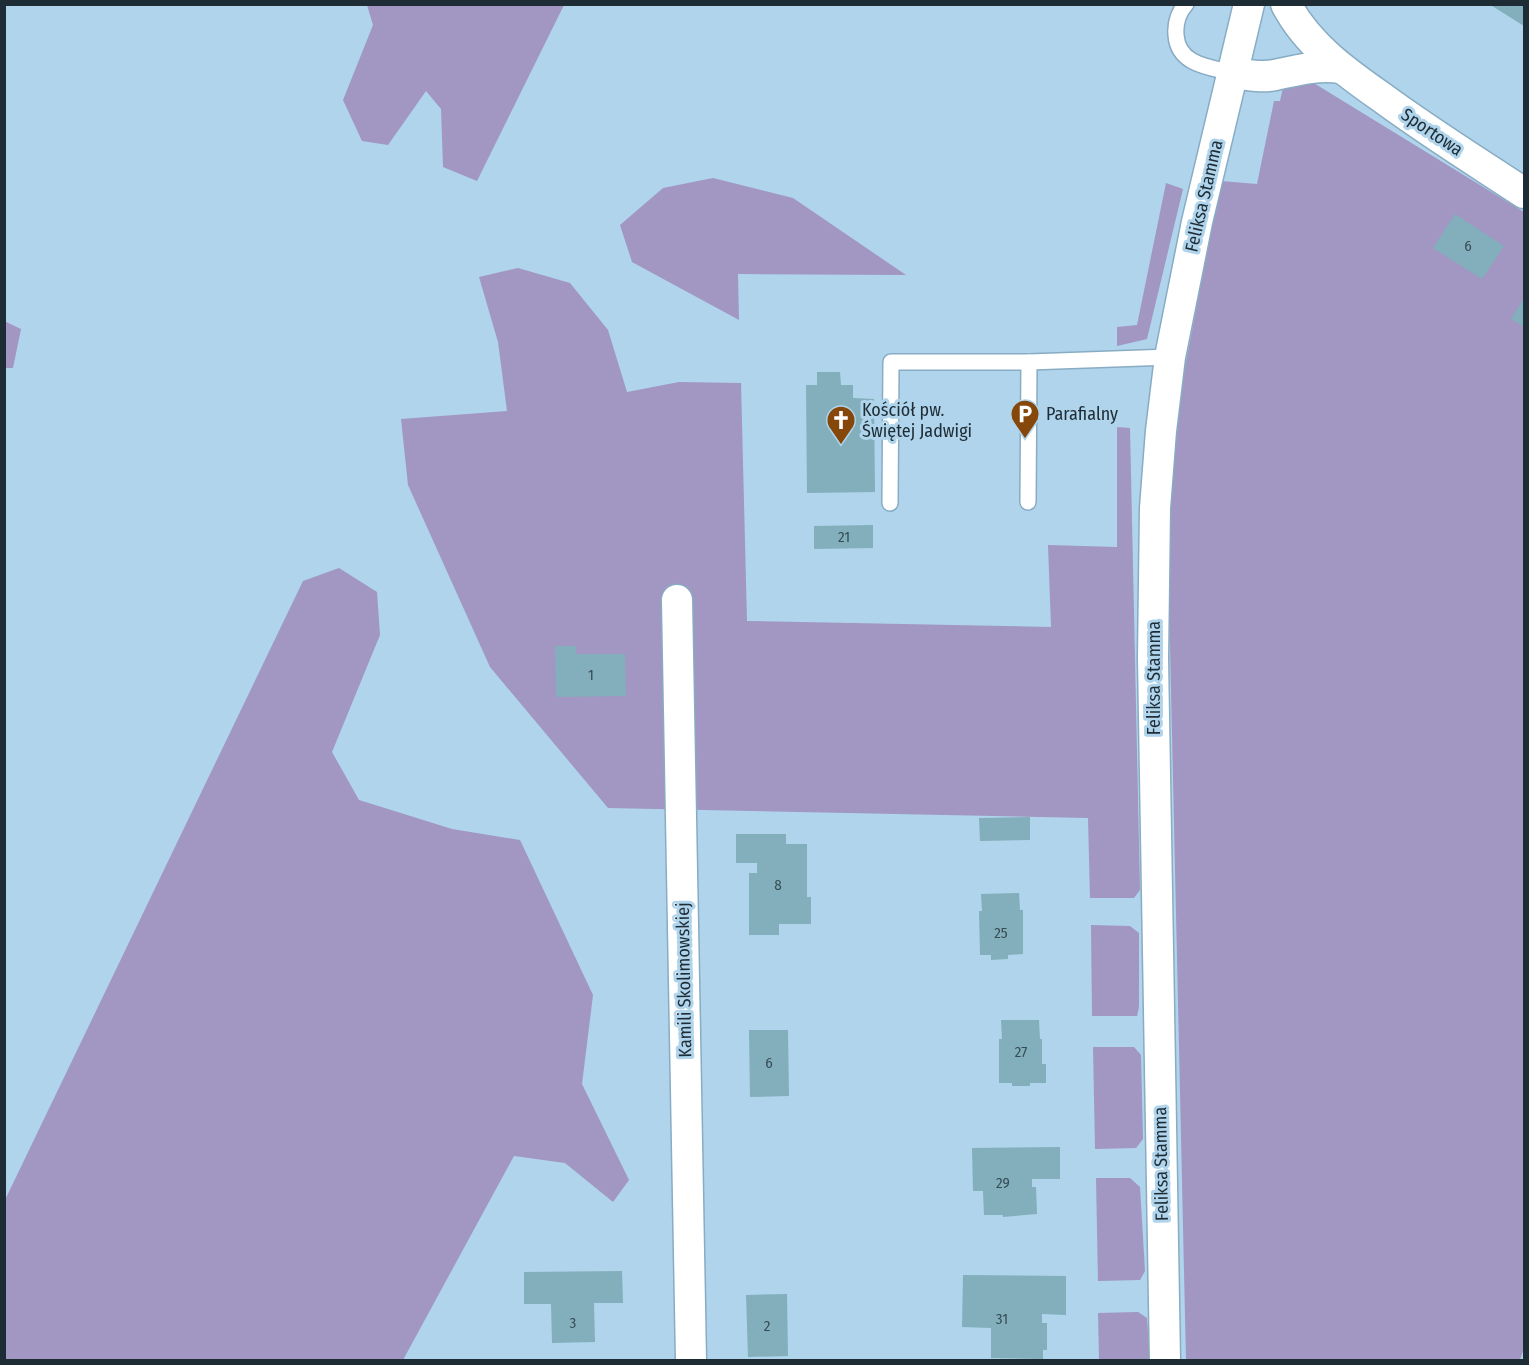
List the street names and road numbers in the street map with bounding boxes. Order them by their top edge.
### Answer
street label: Sportowa [1397,103,1467,161]
street label: Feliksa Stamma [1180,138,1228,254]
street label: Feliksa Stamma [1143,621,1165,735]
street label: Kamili Skolimowskiej [672,902,696,1058]
street label: Feliksa Stamma [1149,1106,1173,1221]

